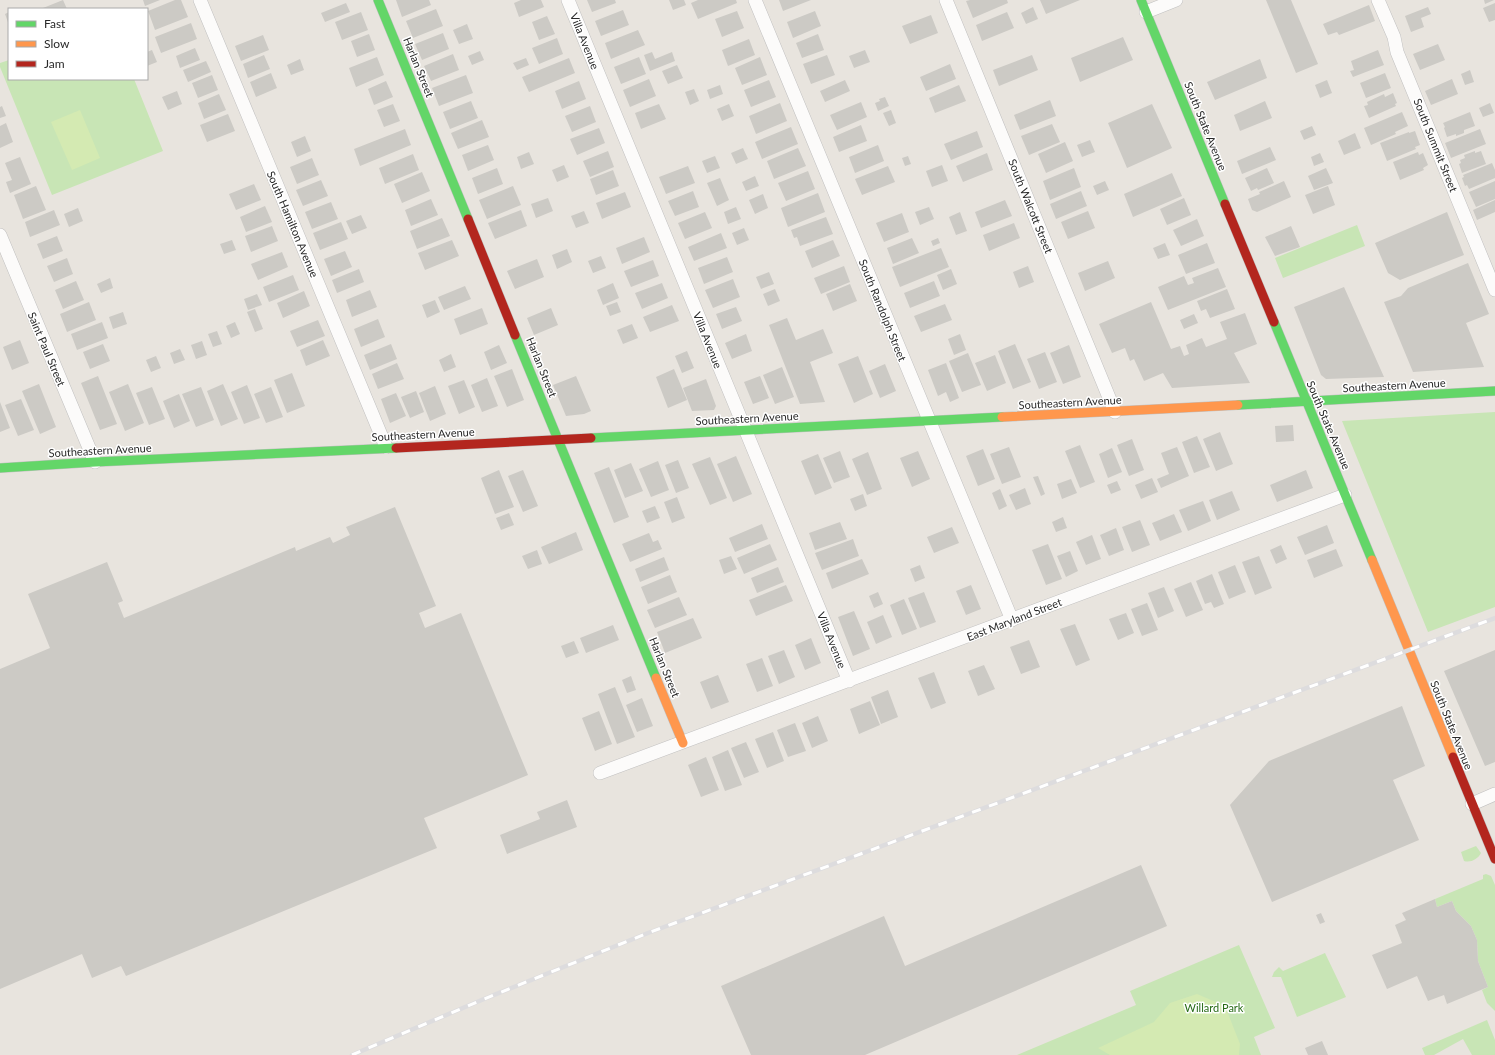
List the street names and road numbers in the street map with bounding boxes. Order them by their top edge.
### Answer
street label: Villa Avenue [568,11,602,71]
street label: Harlan Street [401,35,437,99]
street label: South State Avenue [1182,80,1230,173]
street label: South Summit Street [1411,96,1461,194]
street label: South Walcott Street [1006,157,1056,255]
street label: South Hamilton Avenue [265,169,321,279]
street label: South Randolph Street [857,257,909,363]
street label: Saint Paul Street [26,310,68,388]
street label: Villa Avenue [691,310,725,370]
street label: Harlan Street [524,335,560,399]
street label: Southeastern Avenue [1342,376,1446,394]
street label: South State Avenue [1304,379,1354,471]
street label: Southeastern Avenue [1018,393,1122,411]
street label: Southeastern Avenue [695,409,799,427]
street label: Southeastern Avenue [371,425,475,443]
street label: Southeastern Avenue [48,441,152,459]
street label: East Maryland Street [965,595,1063,643]
street label: Villa Avenue [815,610,849,670]
street label: Harlan Street [647,635,683,699]
street label: South State Avenue [1428,679,1476,772]

